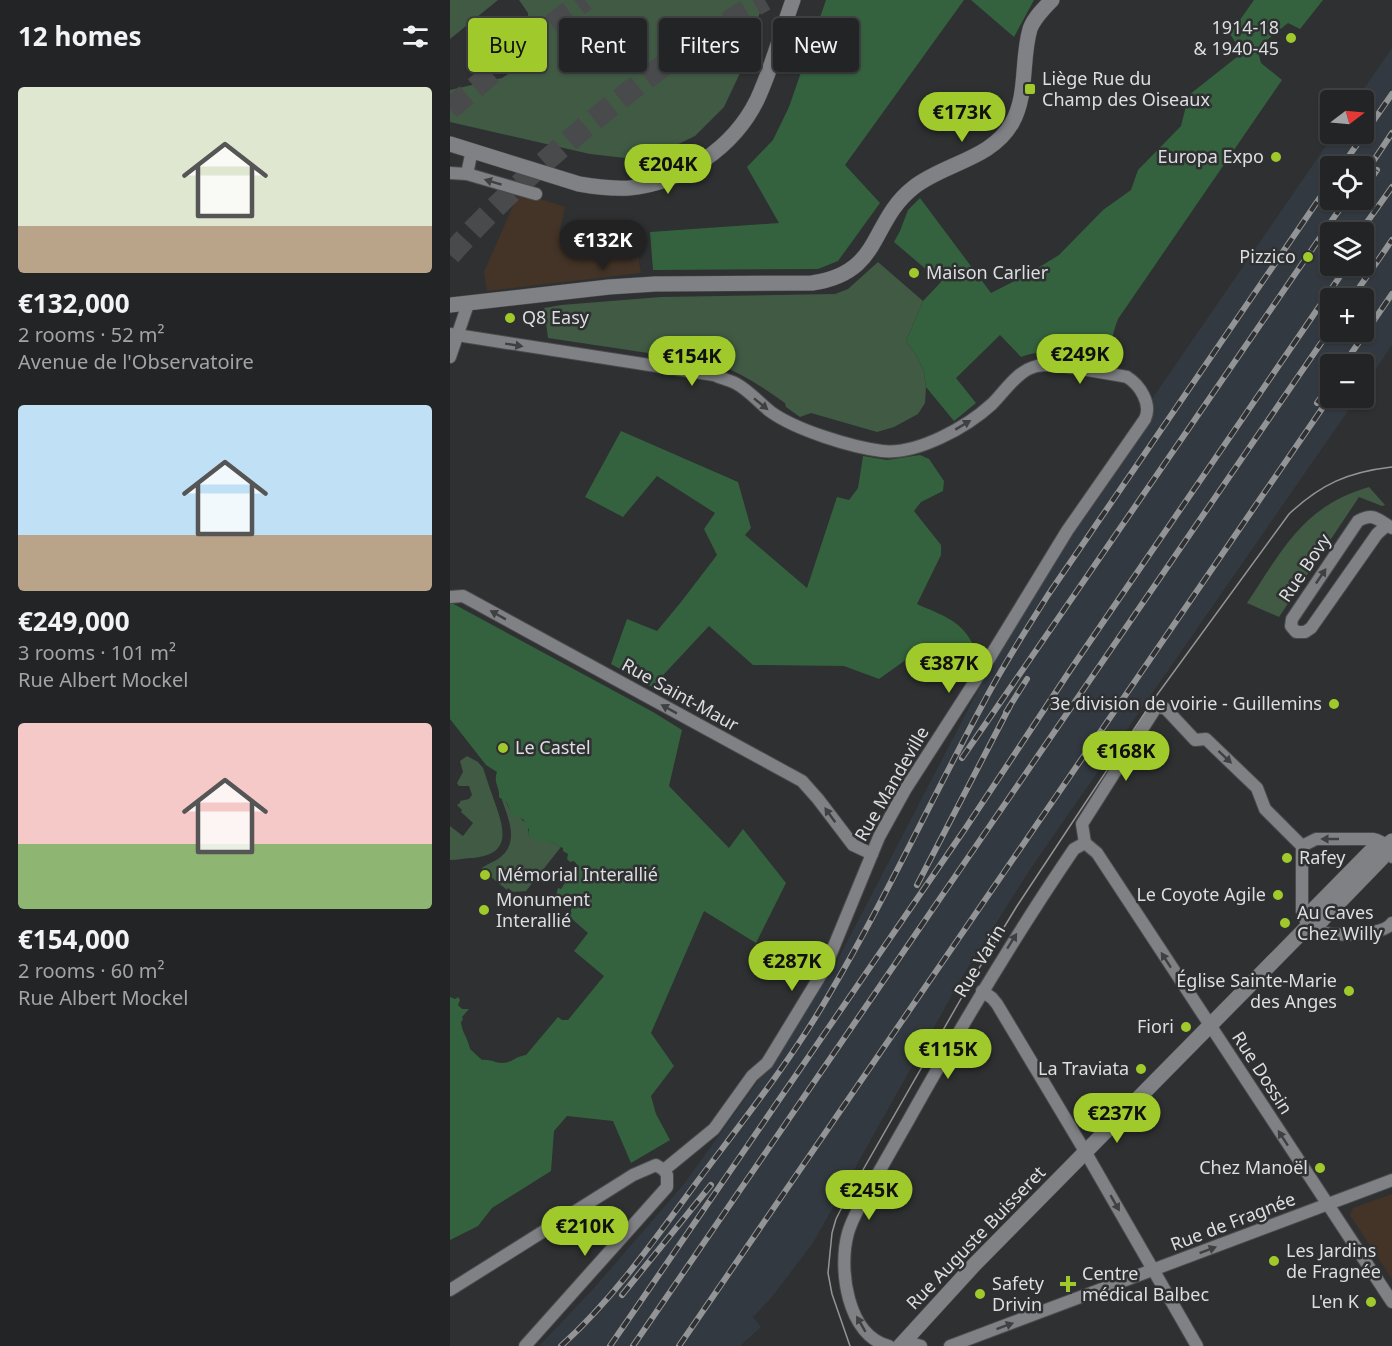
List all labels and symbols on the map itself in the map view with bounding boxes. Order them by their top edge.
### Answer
place label: 1914-18 & 1940-45 [1194,15,1279,60]
marker: 1914-18 & 1940-45 [1284,31,1298,45]
place label: Liège Rue du Champ des Oiseaux [1042,66,1210,111]
marker: Liège Rue du Champ des Oiseaux [1023,82,1037,96]
north arrow [1320,90,1374,144]
pin: €173K [920,92,1004,143]
pin: €204K [626,144,710,195]
place label: Europa Expo [1158,144,1264,168]
marker: Europa Expo [1269,150,1283,164]
one-way arrow [484,177,502,186]
pin: €132K [561,220,645,271]
place label: Pizzico [1239,244,1296,268]
marker: Pizzico [1301,250,1315,264]
place label: Maison Carlier [926,260,1049,284]
marker: Maison Carlier [907,266,921,280]
place label: Q8 Easy [522,305,590,329]
marker: Q8 Easy [503,311,517,325]
pin: €249K [1038,334,1122,385]
pin: €154K [650,336,734,387]
one-way arrow [505,340,524,349]
one-way arrow [753,397,769,410]
one-way arrow [955,419,971,430]
street label: Rue Bovy [1272,528,1336,606]
one-way arrow [1315,569,1327,585]
one-way arrow [489,610,506,620]
pin: €387K [907,643,991,694]
street label: Rue Saint-Maur [618,652,744,736]
place label: 3e division de voirie - Guillemins [1050,691,1322,715]
marker: 3e division de voirie - Guillemins [1327,697,1341,711]
one-way arrow [660,704,677,714]
street label: Rue Mandeville [849,722,934,845]
pin: €168K [1084,731,1168,782]
place label: Le Castel [515,735,591,759]
marker: Le Castel [496,741,510,755]
one-way arrow [1218,749,1232,763]
one-way arrow [824,808,836,824]
one-way arrow [1321,834,1340,844]
place label: Rafey [1299,845,1346,869]
marker: Rafey [1280,851,1294,865]
place label: Mémorial Interallié [497,862,658,886]
marker: Mémorial Interallié [478,868,492,882]
place label: Le Coyote Agile [1136,882,1266,906]
place label: Monument Interallié [496,887,591,932]
marker: Le Coyote Agile [1271,888,1285,902]
place label: Au Caves Chez Willy [1297,900,1383,945]
marker: Monument Interallié [477,903,491,917]
marker: Au Caves Chez Willy [1278,916,1292,930]
street label: Rue Varin [948,920,1010,1001]
one-way arrow [1007,933,1018,949]
pin: €287K [750,941,834,992]
one-way arrow [1161,951,1172,968]
place label: Église Sainte-Marie des Anges [1176,968,1337,1013]
marker: Église Sainte-Marie des Anges [1342,984,1356,998]
place label: Fiori [1137,1014,1174,1038]
marker: Fiori [1179,1020,1193,1034]
street label: Rue Dossin [1227,1026,1299,1118]
pin: €115K [906,1029,990,1080]
place label: La Traviata [1038,1056,1129,1080]
marker: La Traviata [1134,1062,1148,1076]
pin: €237K [1075,1093,1159,1144]
one-way arrow [1278,1130,1289,1146]
place label: Chez Manoël [1199,1155,1308,1179]
street label: Rue Auguste Buisseret [900,1160,1050,1314]
marker: Chez Manoël [1313,1161,1327,1175]
pin: €245K [827,1170,911,1221]
street label: Rue de Fragnée [1167,1186,1299,1256]
one-way arrow [1110,1195,1120,1212]
pin: €210K [543,1206,627,1257]
place label: Les Jardins de Fragnée [1286,1238,1381,1283]
one-way arrow [1199,1245,1217,1254]
marker: Les Jardins de Fragnée [1267,1254,1281,1268]
place label: Centre médical Balbec [1082,1261,1209,1306]
place label: Safety Drivin [992,1271,1045,1316]
marker: Centre médical Balbec [1059,1275,1077,1293]
marker: Safety Drivin [973,1287,987,1301]
place label: L'en K [1311,1289,1360,1313]
marker: L'en K [1364,1295,1378,1309]
one-way arrow [856,1315,866,1332]
one-way arrow [996,1320,1014,1330]

